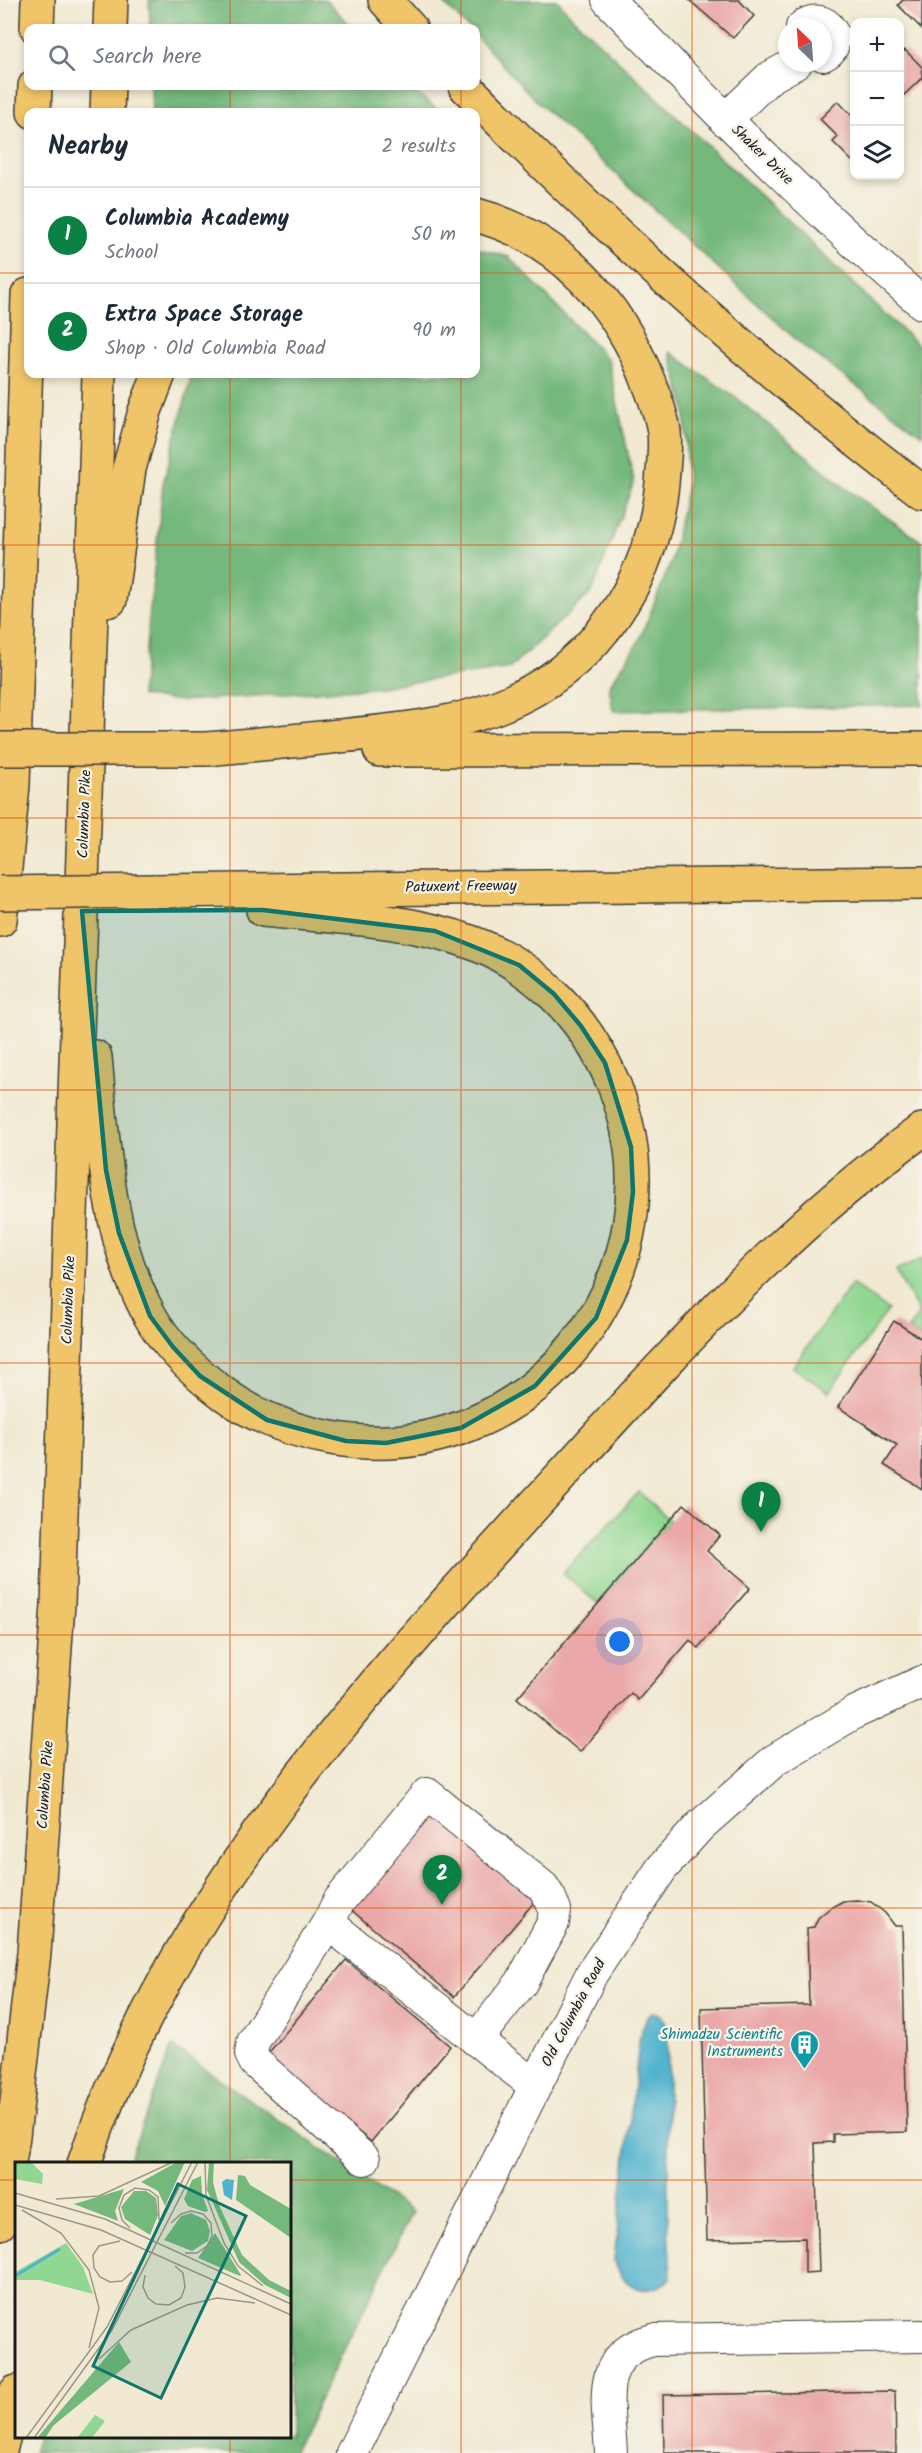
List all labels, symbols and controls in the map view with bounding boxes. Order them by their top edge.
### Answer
north arrow [778,18,832,72]
map controls [850,18,904,180]
button: + [850,18,904,72]
search box [24,24,480,90]
text: Search here [93,40,201,75]
icon: search [45,41,78,74]
button: − [850,72,904,126]
street label: Shaker Drive [725,119,799,191]
text: Nearby [48,126,128,168]
button: layers [850,126,904,180]
text: 2 results [381,131,456,163]
text: Columbia Academy [105,202,289,237]
text: 1 [64,219,71,251]
text: 50 m [411,219,456,251]
text: School [105,237,158,269]
text: Extra Space Storage [105,298,303,333]
text: 2 [62,315,73,347]
text: 90 m [412,315,456,347]
text: Shop · Old Columbia Road [105,333,325,365]
street label: Columbia Pike [71,769,99,859]
street label: Patuxent Freeway [405,874,518,900]
street label: Columbia Pike [55,1255,83,1345]
pin: 1 [742,1482,780,1532]
your location [605,1627,634,1656]
street label: Columbia Pike [31,1740,61,1830]
pin: 2 [422,1856,462,1905]
street label: Old Columbia Road [535,1954,613,2071]
place label: Shimadzu Scientific Instruments [660,2023,784,2064]
building icon: Shimadzu Scientific Instruments [788,2028,820,2070]
inset map [15,2162,291,2438]

